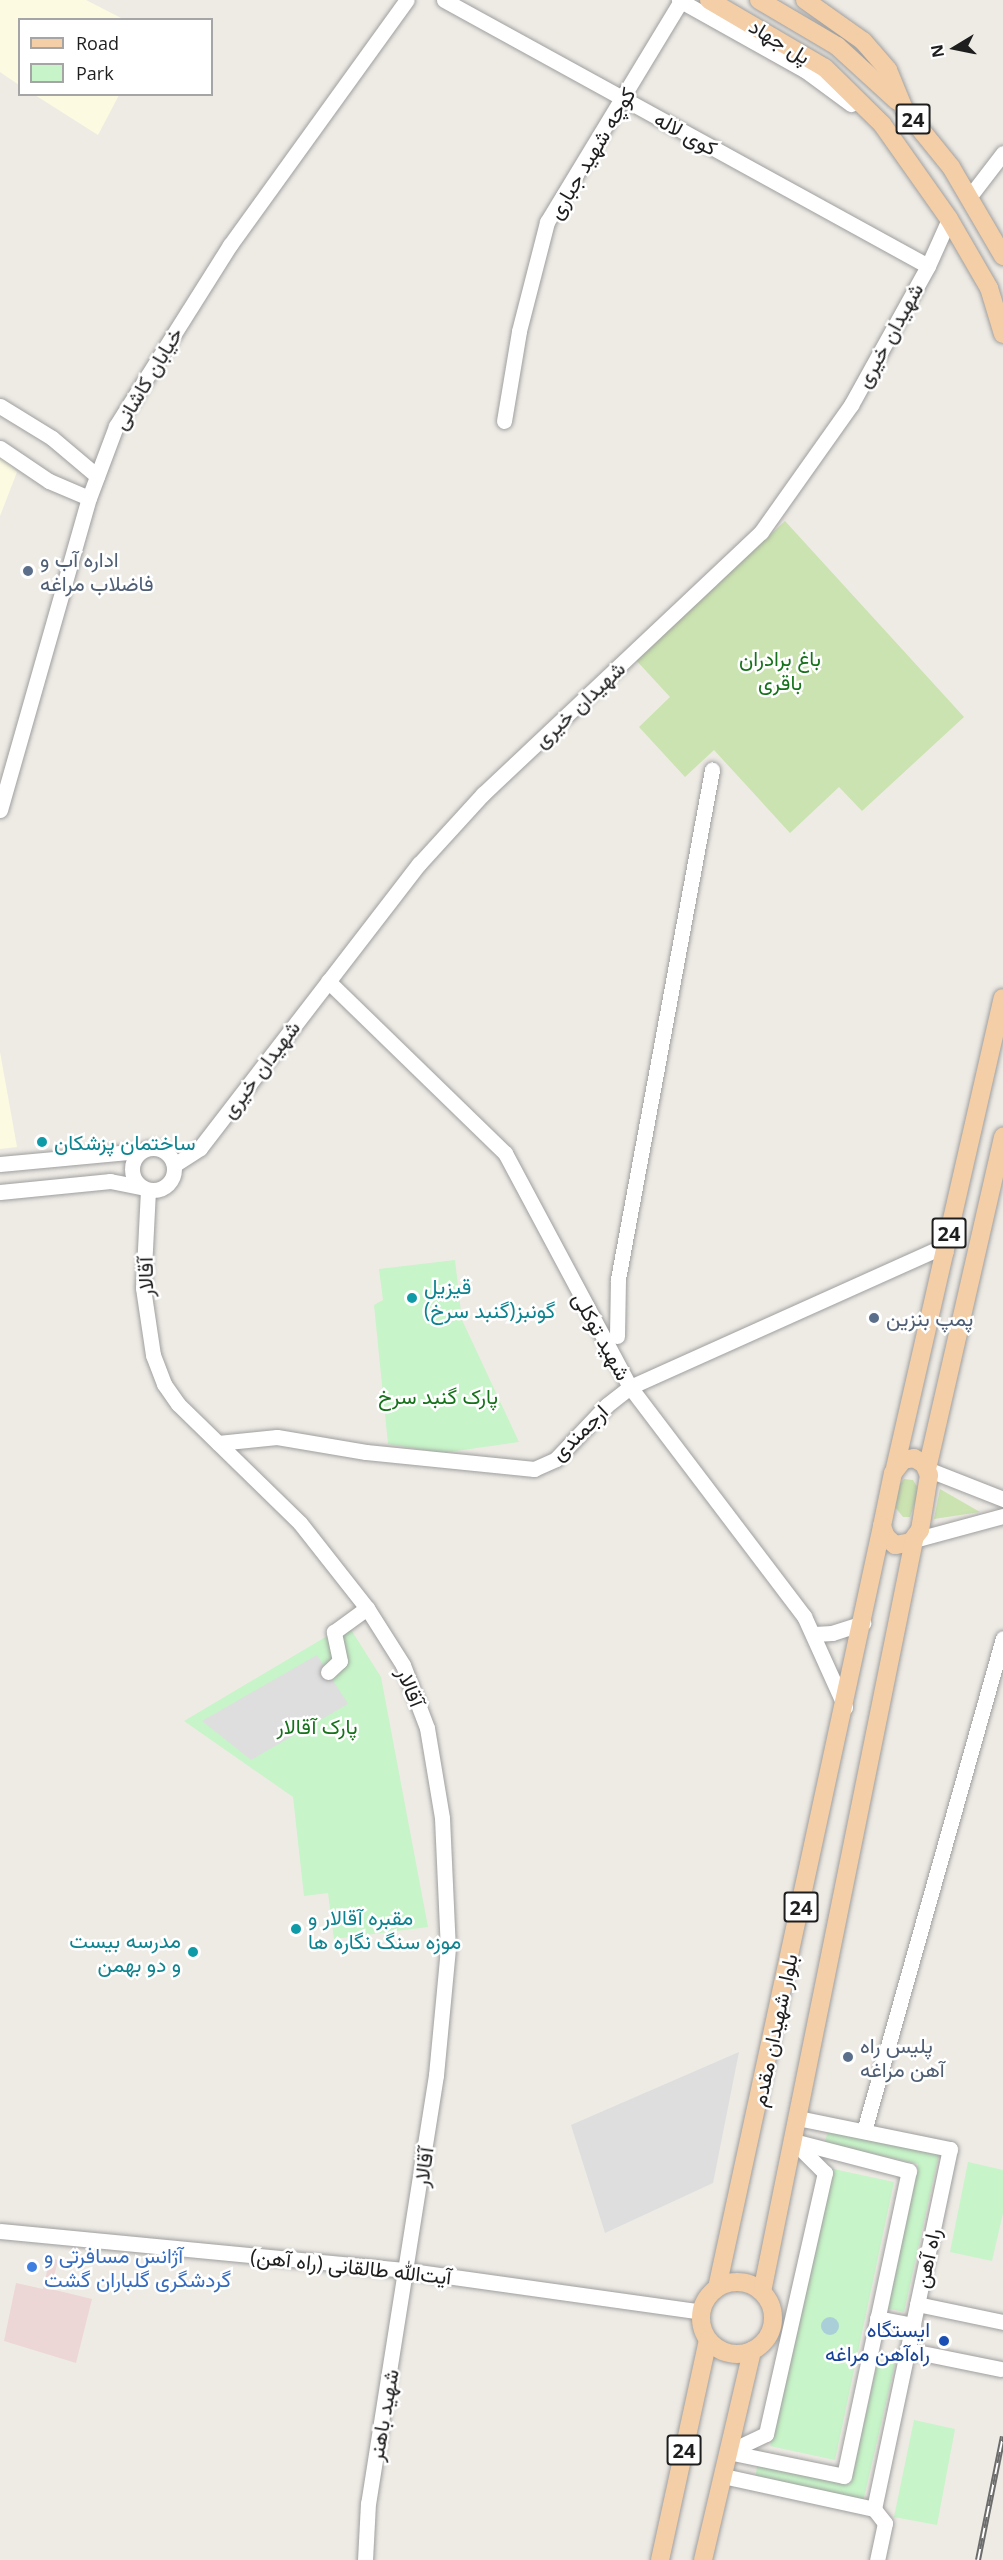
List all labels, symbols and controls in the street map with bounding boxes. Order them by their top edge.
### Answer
street label: پل جهاد [745,13,815,69]
legend [18,18,213,96]
north arrow [925,18,985,78]
text: Road [76,31,119,55]
text: N [925,43,949,59]
text: Park [76,61,114,85]
street label: کوچه شهید جباری [542,83,640,223]
road number: 24 [895,102,931,136]
street label: کوی لاله [650,106,722,160]
street label: شهیدان خیری [850,278,928,392]
street label: خیابان کاشانی [107,322,187,434]
place label: اداره آب و فاضلاب مراغه [40,546,154,596]
marker: اداره آب و فاضلاب مراغه [21,564,35,578]
park label: باغ برادران باقری [739,645,821,695]
street label: شهیدان خیری [528,655,630,753]
street label: شهیدان خیری [215,1015,305,1123]
place label: ساختمان پزشکان [54,1129,196,1155]
marker: ساختمان پزشکان [35,1135,49,1149]
road number: 24 [931,1216,967,1250]
street label: آقالار [132,1257,158,1297]
place label: قیزیل گونبز(گنبد سرخ) [424,1273,555,1323]
street label: شهید توکلی [568,1288,636,1384]
marker: قیزیل گونبز(گنبد سرخ) [405,1291,419,1305]
place label: پمپ بنزین [886,1305,973,1331]
marker: پمپ بنزین [867,1311,881,1325]
park label: پارک گنبد سرخ [378,1383,498,1409]
street label: ارجمندی [545,1399,613,1465]
street label: آقالار [392,1664,430,1710]
park label: پارک آقالار [277,1713,357,1739]
road number: 24 [783,1890,819,1924]
place label: مقبره آقالار و موزه سنگ نگاره ها [308,1904,461,1954]
marker: مقبره آقالار و موزه سنگ نگاره ها [289,1922,303,1936]
place label: مدرسه بیست و دو بهمن [69,1927,181,1977]
marker: مدرسه بیست و دو بهمن [186,1945,200,1959]
street label: بلوار شهیدان مقدم [746,1951,802,2109]
place label: پلیس راه آهن مراغه [860,2032,945,2082]
marker: پلیس راه آهن مراغه [841,2050,855,2064]
street label: آقالار [408,2146,438,2188]
street label: راه آهن [908,2226,946,2290]
place label: آژانس مسافرتی و گردشگری گلباران گشت [44,2242,231,2292]
street label: (راه آهن) آیت‌الله طالقانی [249,2243,453,2289]
marker: آژانس مسافرتی و گردشگری گلباران گشت [25,2260,39,2274]
place label: ایستگاه راه‌آهن مراغه [825,2316,930,2366]
marker: ایستگاه راه‌آهن مراغه [935,2332,953,2350]
street label: شهید باهنر [363,2367,403,2463]
road number: 24 [666,2433,702,2467]

